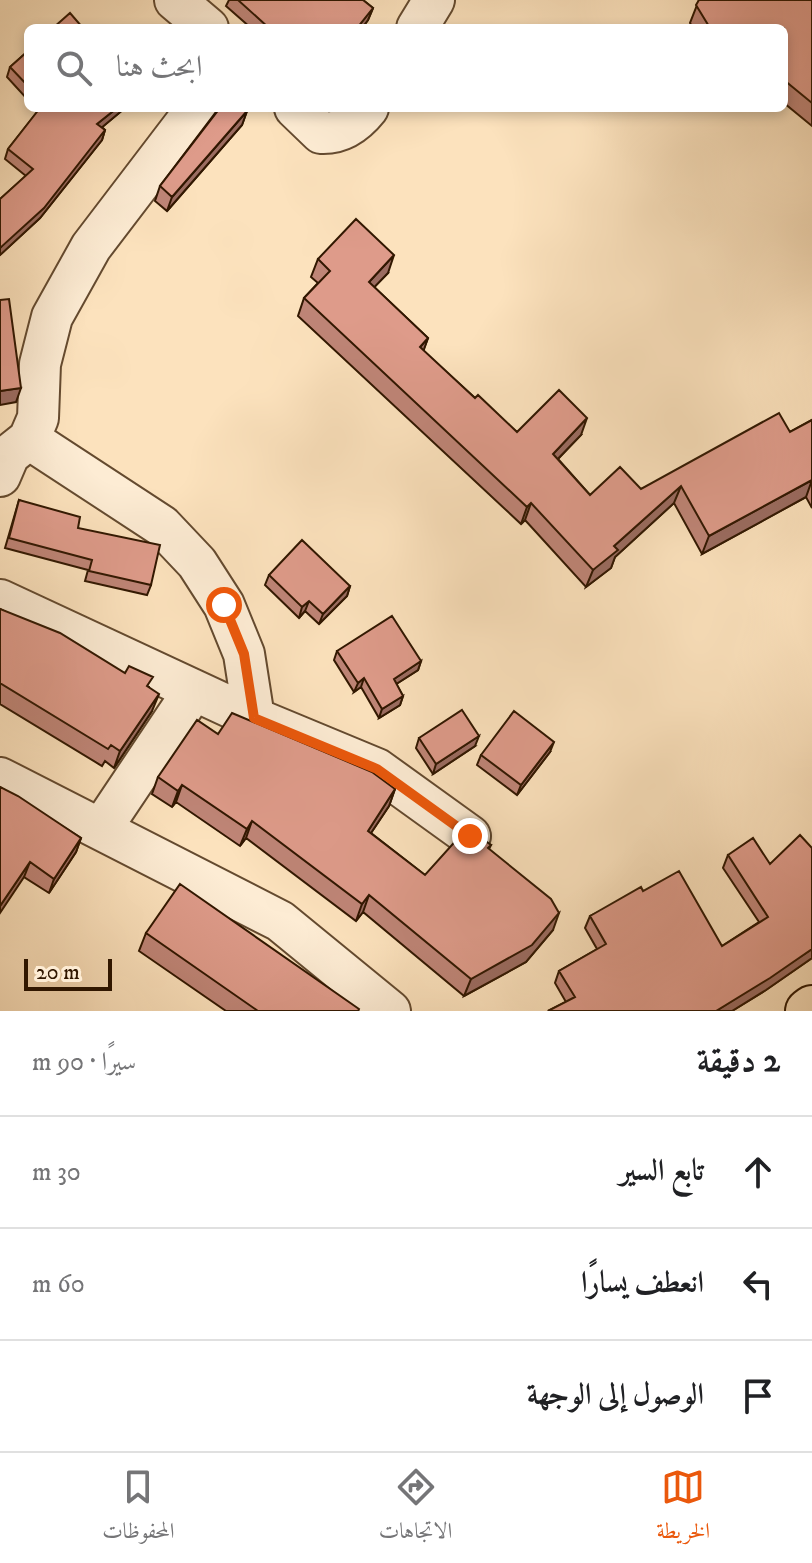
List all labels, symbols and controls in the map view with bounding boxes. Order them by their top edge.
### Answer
search box [24,24,788,112]
icon: search [52,46,96,90]
text: ابحث هنا [116,49,202,86]
route start [206,587,242,623]
route end [452,818,488,854]
scale bar [24,955,112,991]
text: 20 m [36,959,80,986]
text: 2 دقيقة [697,1040,780,1082]
text: سيرًا · 90 m [32,1046,136,1079]
icon: ahead [736,1150,780,1194]
text: تابع السير [619,1153,704,1190]
text: 30 m [32,1156,81,1189]
icon: left [736,1262,780,1306]
text: انعطف يسارًا [581,1265,704,1302]
text: 60 m [32,1268,85,1301]
icon: arrive [736,1374,780,1418]
text: الوصول إلى الوجهة [527,1377,704,1414]
tab: المحفوظات [102,1465,175,1552]
tab: الاتجاهات [379,1465,452,1552]
tab: الخريطة [656,1465,710,1552]

